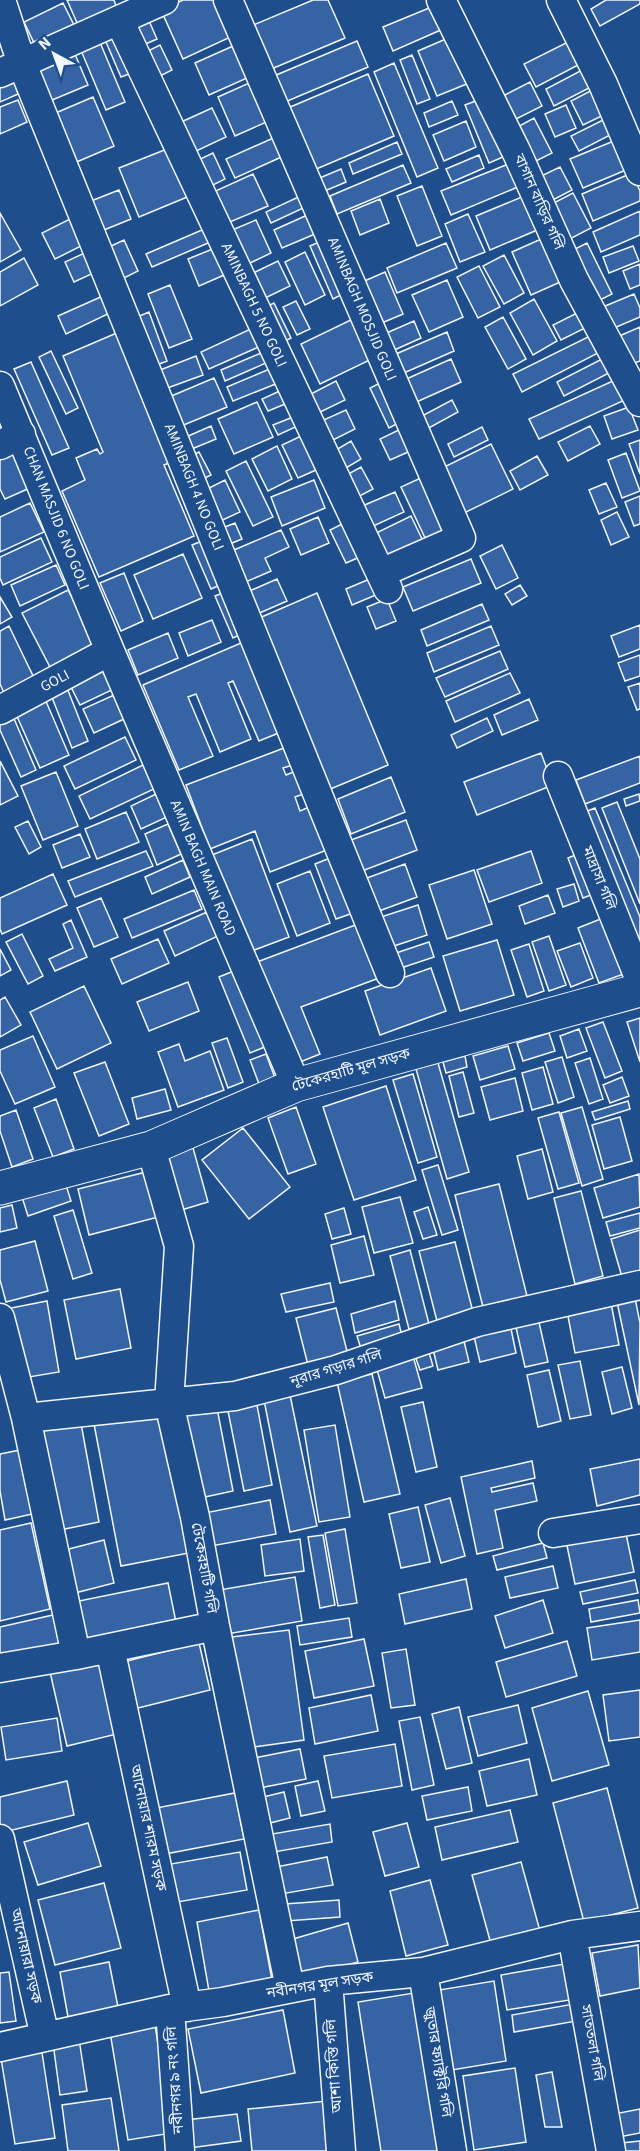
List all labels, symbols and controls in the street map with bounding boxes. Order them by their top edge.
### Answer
north arrow [24,24,84,84]
text: N [34,32,56,55]
street label: বাগান বাড়ির গলি [508,150,570,254]
street label: AMINBAGH MOSJID GOLI [322,234,402,384]
street label: AMINBAGH 5 NO GOLI [216,239,292,371]
street label: AMINBAGH 4 NO GOLI [159,420,229,554]
street label: CHAN MASJID 6 NO GOLI [18,443,94,593]
street label: GOLI [37,665,73,697]
street label: AMIN BAGH MAIN ROAD [165,797,241,939]
street label: মাদ্রাসা গলি [576,842,622,914]
street label: টেকেরহাটি মূল সড়ক [289,1043,414,1097]
street label: নূরার গড়ার গলি [287,1344,385,1392]
street label: টেকেরহাটি গলি [186,1521,223,1616]
street label: আনোয়ার শারম সড়ক [124,1762,172,1894]
street label: আনোয়ারা সড়ক [5,1905,47,2007]
street label: নবীনগর মূল সড়ক [264,1966,376,2004]
street label: সাততলা গলি [575,2002,609,2084]
street label: জুতার ফ্যাক্টরি গলি [419,2004,457,2120]
street label: আশা কিস্তি গলি [320,2017,348,2115]
street label: নবীনগর ৯ নং গলি [161,2024,189,2135]

